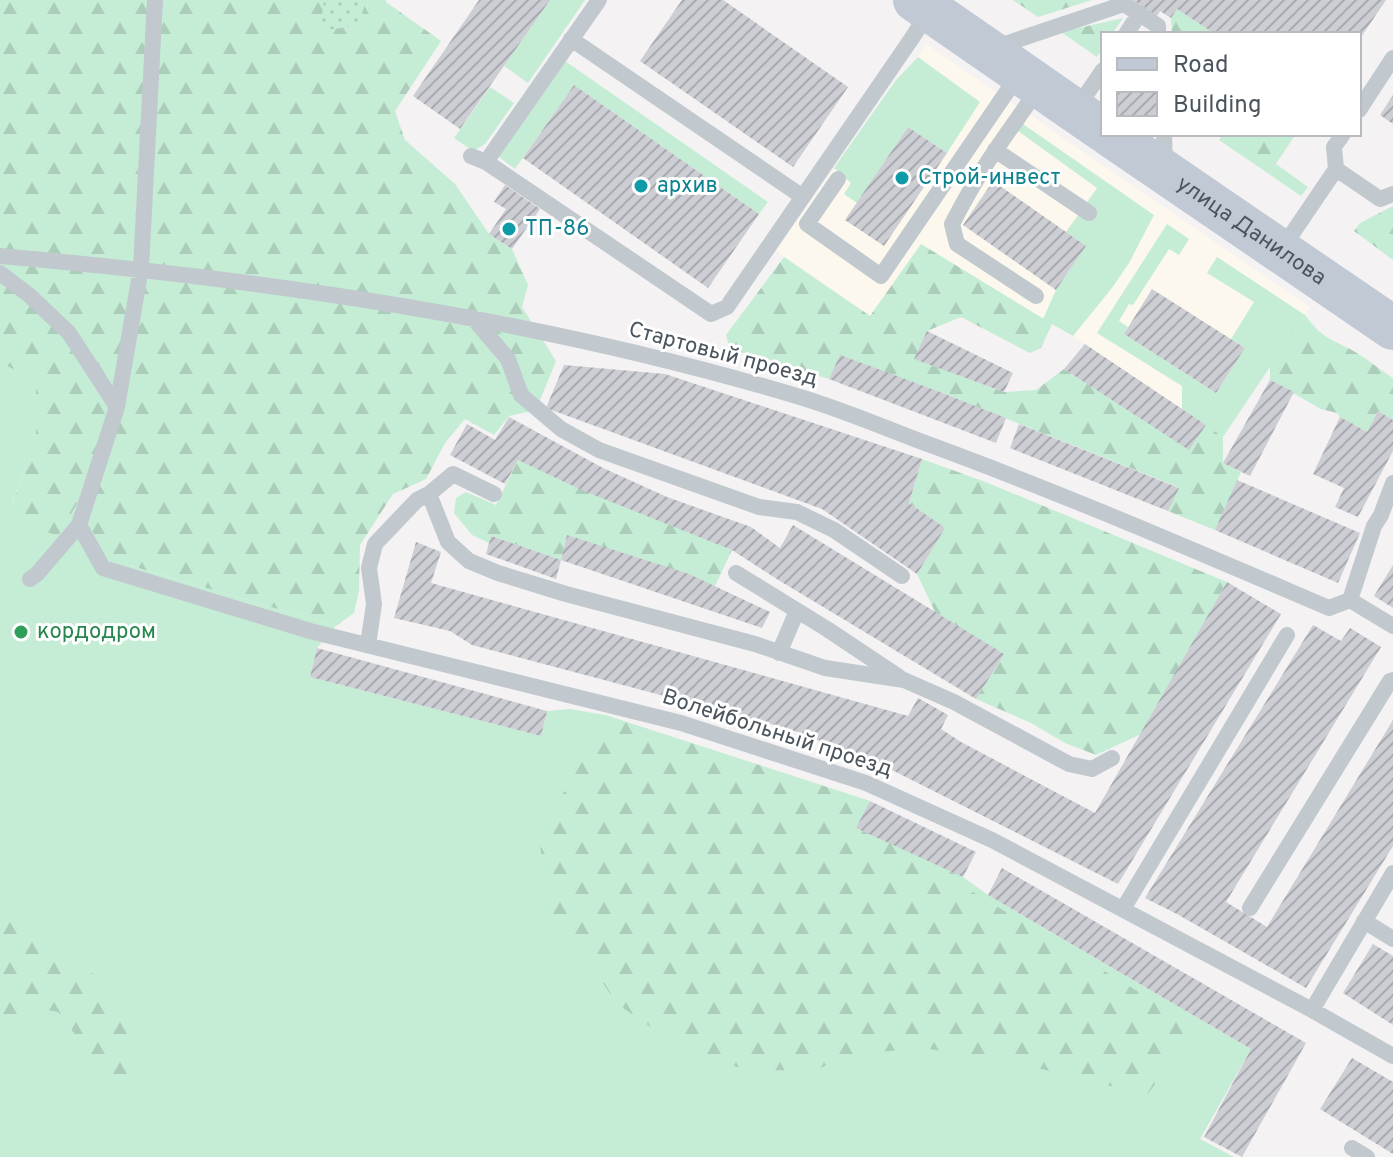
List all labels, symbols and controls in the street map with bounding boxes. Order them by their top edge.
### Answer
legend [1101,32,1361,136]
text: Road [1173,51,1229,81]
text: Building [1173,91,1262,121]
place label: Строй-инвест [918,165,1060,192]
marker: Строй-инвест [893,169,911,187]
street label: улица Данилова [1171,170,1331,292]
place label: архив [657,173,718,200]
marker: архив [632,177,650,195]
place label: ТП-86 [525,216,589,243]
marker: ТП-86 [500,220,518,238]
street label: Стартовый проезд [625,317,821,393]
place label: кордодром [37,619,156,646]
marker: кордодром [12,623,30,641]
street label: Волейбольный проезд [659,684,895,784]

